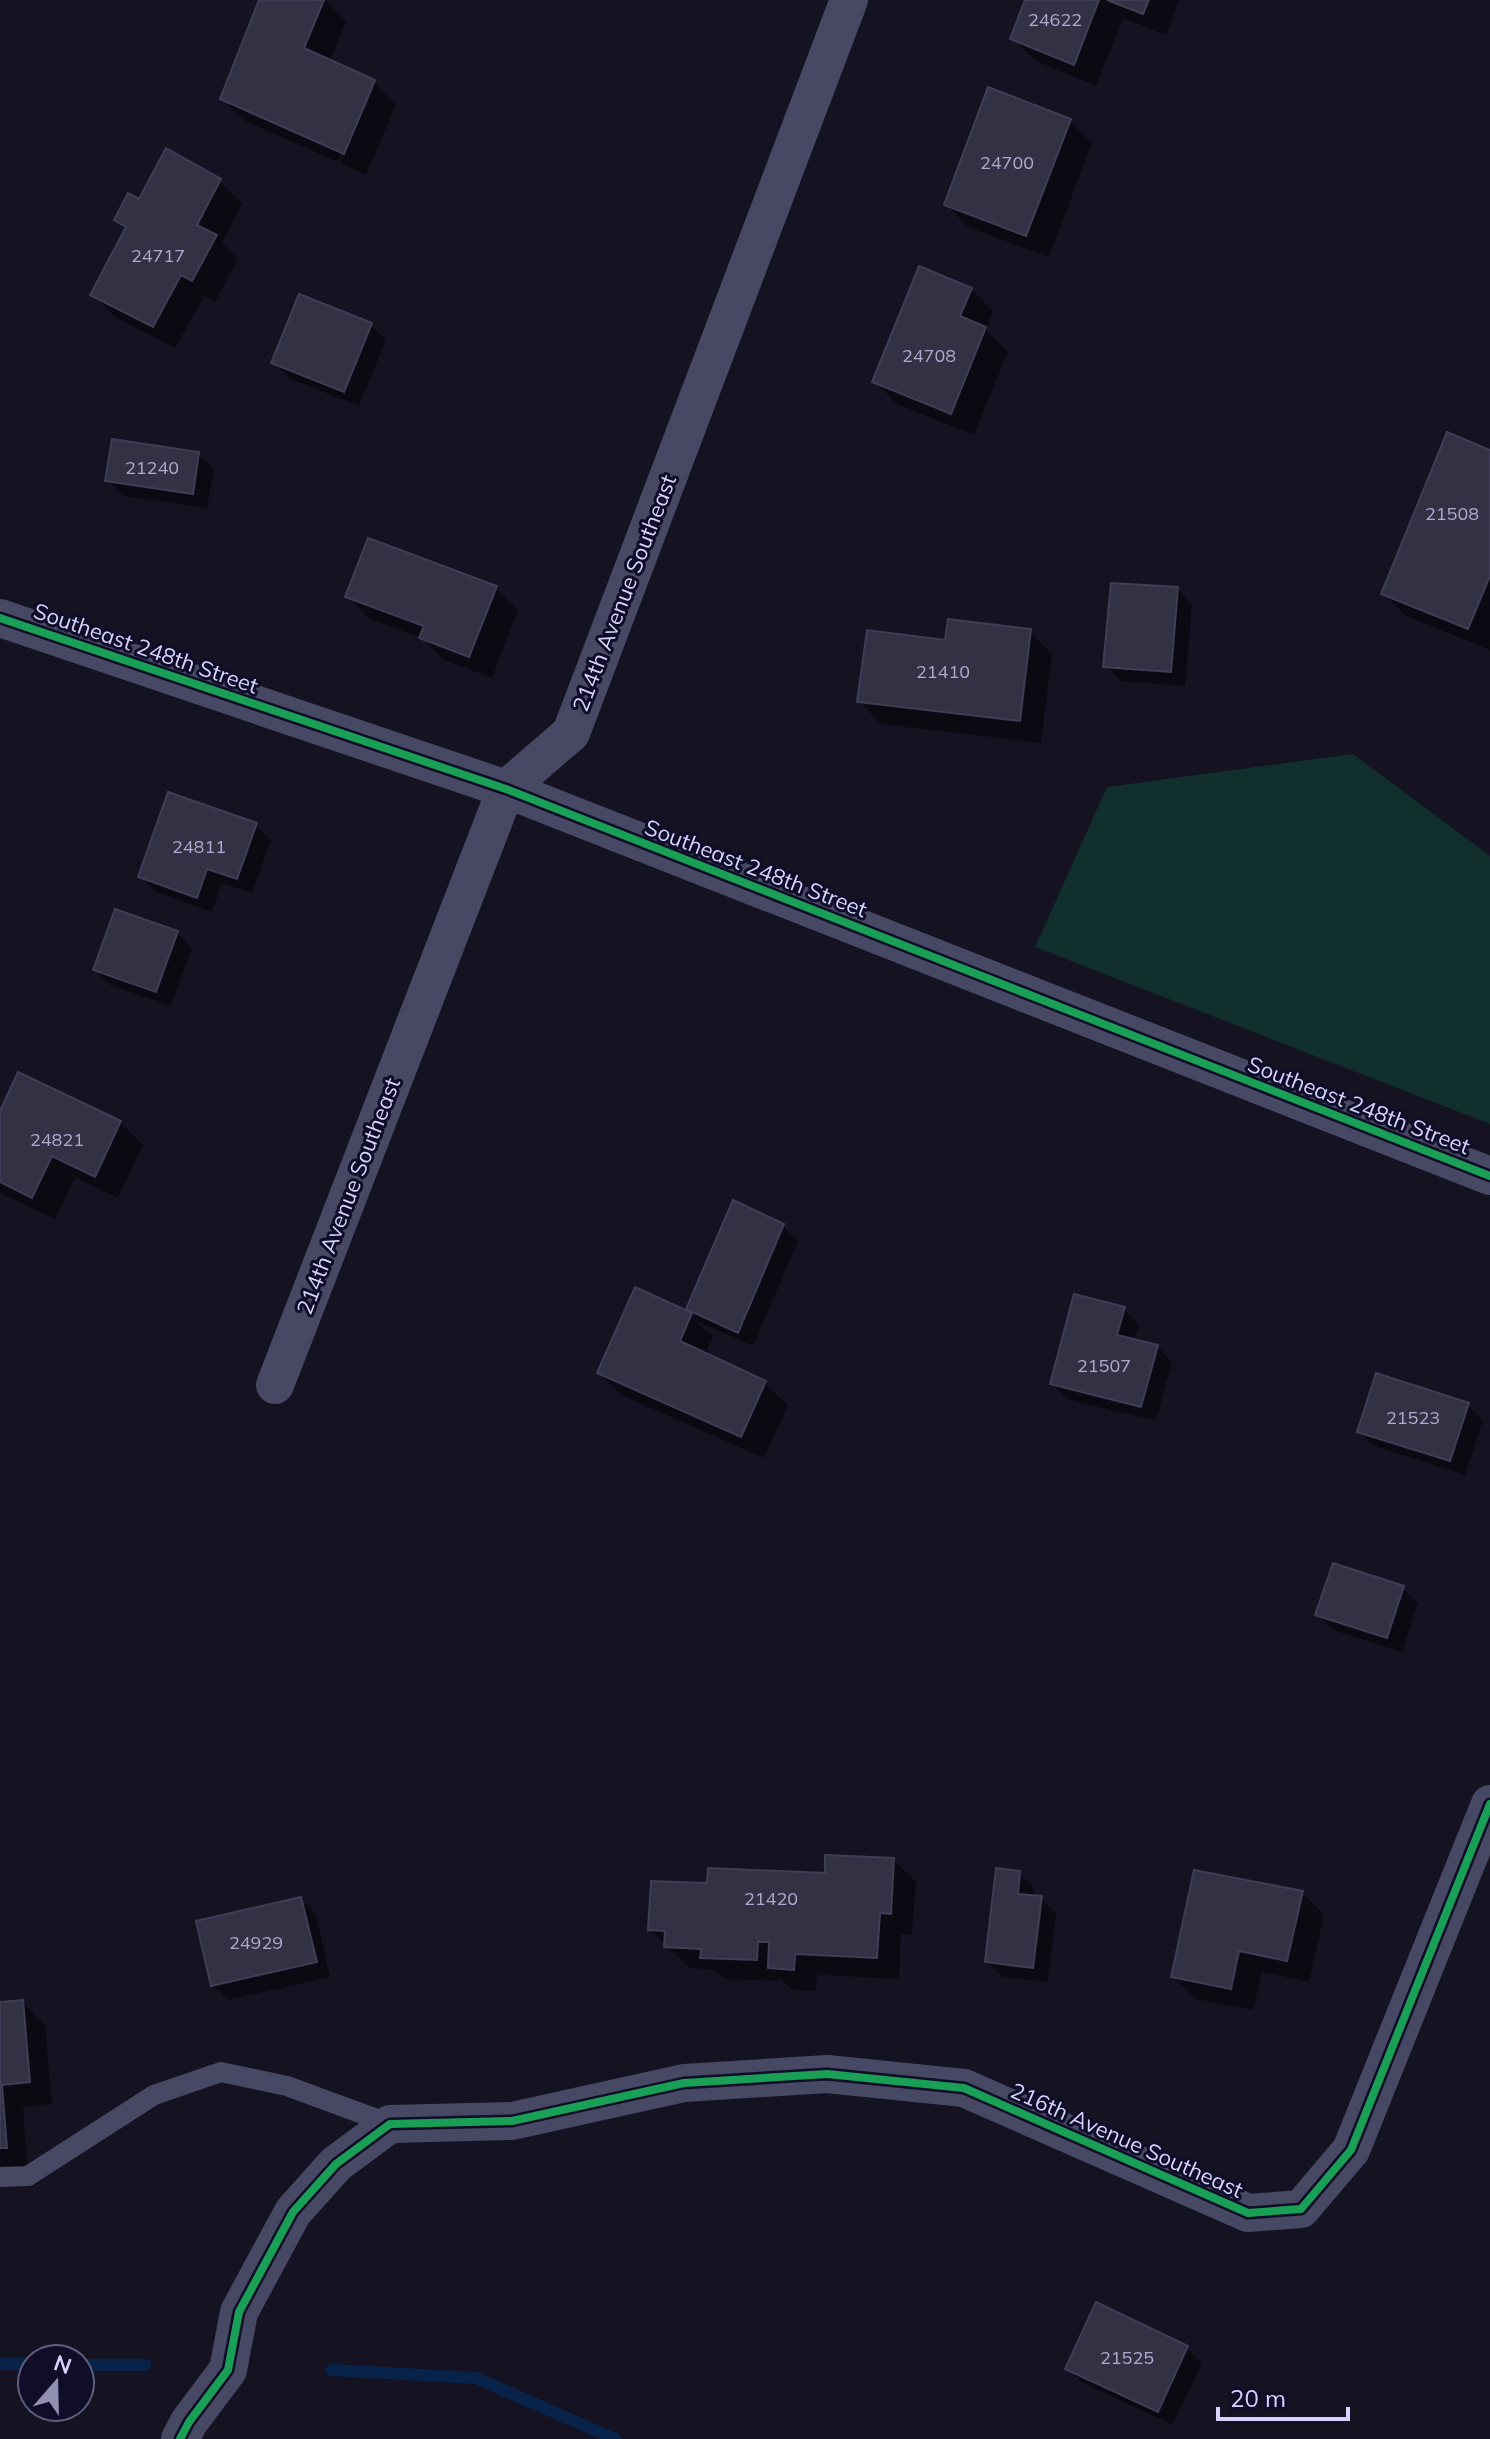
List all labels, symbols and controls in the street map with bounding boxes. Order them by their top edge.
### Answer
house number: 24622 [1028,8,1082,31]
house number: 24700 [980,151,1034,174]
house number: 24717 [131,244,185,267]
house number: 24708 [902,344,956,367]
house number: 21240 [125,456,179,479]
street label: 214th Avenue Southeast [566,470,682,715]
house number: 21508 [1425,502,1479,525]
street label: Southeast 248th Street [30,596,262,700]
house number: 21410 [916,660,970,683]
street label: Southeast 248th Street [641,813,871,923]
house number: 24811 [172,835,226,858]
street label: Southeast 248th Street [1244,1050,1474,1160]
street label: 214th Avenue Southeast [290,1073,406,1318]
house number: 24821 [30,1128,84,1151]
house number: 21507 [1077,1354,1131,1377]
house number: 21523 [1386,1406,1440,1429]
house number: 21420 [744,1887,798,1910]
house number: 24929 [229,1931,283,1954]
street label: 216th Avenue Southeast [1006,2076,1248,2204]
north arrow [16,2343,96,2423]
house number: 21525 [1100,2346,1154,2369]
text: N [50,2348,75,2380]
scale bar [1218,2371,1348,2421]
text: 20 m [1230,2383,1286,2413]

